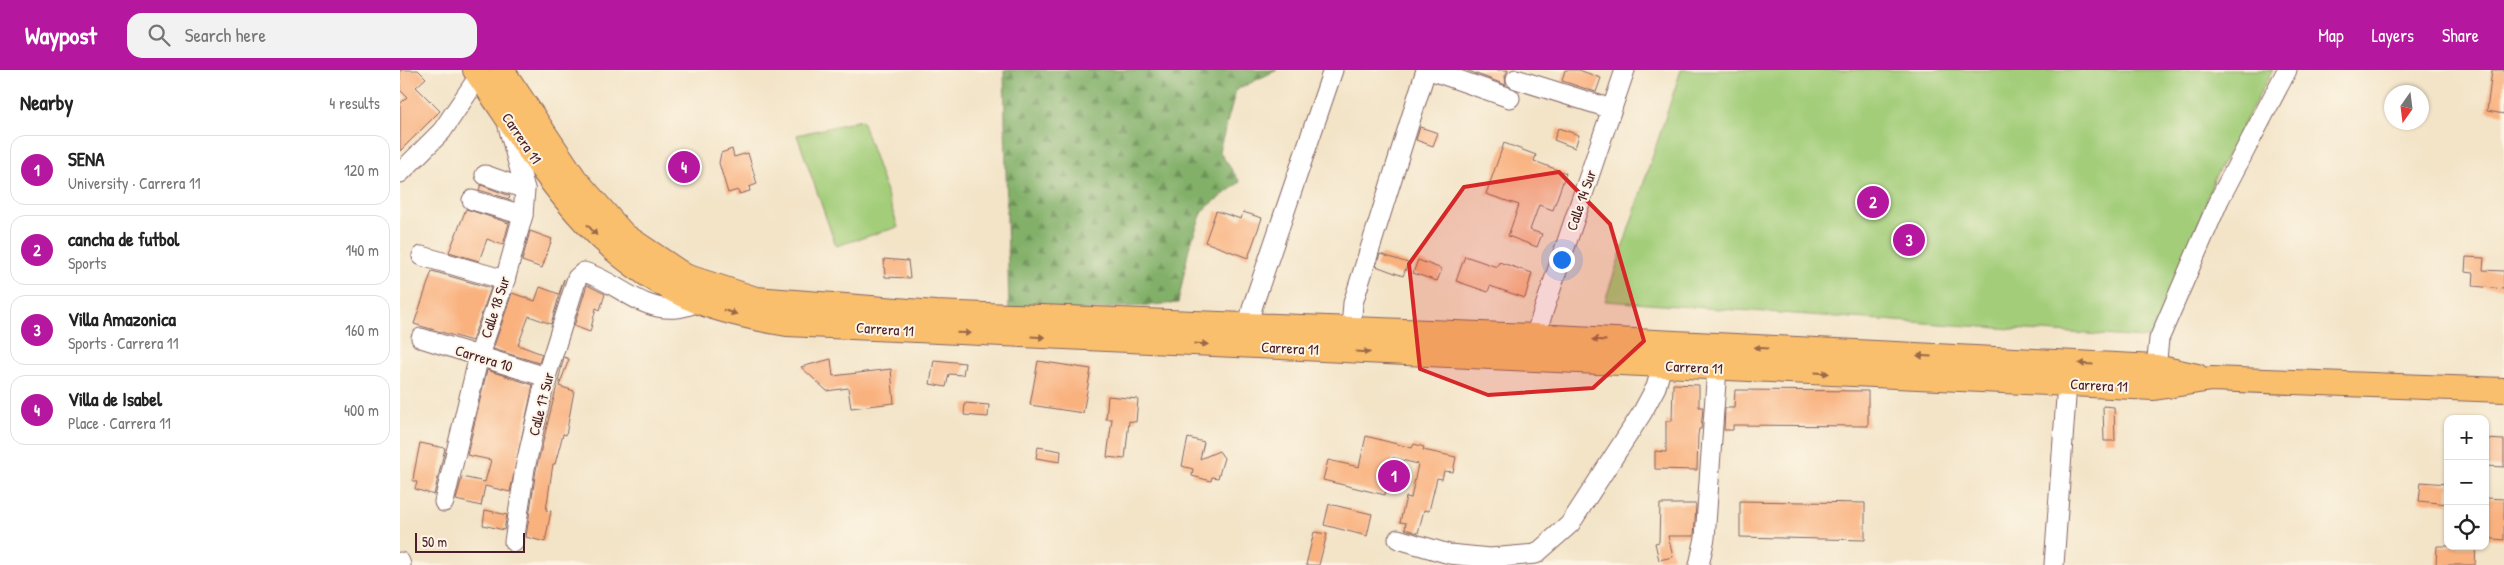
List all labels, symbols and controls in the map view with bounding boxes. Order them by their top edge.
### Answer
search box [127,13,477,58]
text: Waypost [25,19,97,51]
icon: search [145,21,173,49]
text: Search here [185,22,266,48]
text: Map [2318,23,2344,48]
text: Layers [2372,23,2414,48]
text: Share [2442,23,2479,48]
north arrow [2384,85,2429,130]
text: Nearby [20,88,73,117]
text: 4 results [329,92,380,114]
street label: Carrera 11 [497,108,547,168]
text: SENA [68,146,105,172]
pin: 4 [668,148,700,186]
text: 1 [34,159,40,181]
text: 120 m [344,159,379,181]
street label: Calle 14 Sur [1561,167,1601,233]
text: University · Carrera 11 [68,172,201,194]
pin: 2 [1857,183,1889,221]
pin: 3 [1893,221,1925,259]
one-way arrow [586,224,597,237]
text: cancha de futbol [68,226,179,252]
text: 2 [33,239,41,261]
text: 140 m [345,239,379,261]
your location [1549,247,1575,273]
text: Sports [68,252,106,274]
street label: Calle 18 Sur [475,273,515,341]
text: Villa Amazonica [68,306,176,332]
one-way arrow [723,308,738,316]
street label: Carrera 11 [856,317,914,341]
text: 3 [33,319,41,341]
text: 160 m [345,319,379,341]
one-way arrow [956,330,972,338]
text: Sports · Carrera 11 [68,332,178,354]
one-way arrow [1030,333,1046,341]
one-way arrow [1591,335,1607,343]
street label: Carrera 11 [1261,336,1319,360]
street label: Carrera 10 [453,339,515,377]
one-way arrow [1193,341,1209,349]
one-way arrow [1753,343,1769,351]
one-way arrow [1355,348,1371,356]
one-way arrow [1915,351,1931,359]
street label: Carrera 11 [1665,355,1723,379]
one-way arrow [2078,359,2094,367]
one-way arrow [1815,369,1831,377]
street label: Calle 17 Sur [523,370,559,438]
street label: Carrera 11 [2070,373,2128,397]
text: Villa de Isabel [68,386,162,412]
text: 4 [34,399,40,421]
text: 400 m [344,399,379,421]
text: Place · Carrera 11 [68,412,171,434]
map controls [2444,415,2489,550]
button: + [2444,415,2489,460]
pin: 1 [1378,457,1410,495]
button: − [2444,460,2489,505]
button: locate [2444,505,2489,550]
scale bar [415,530,525,553]
text: 50 m [422,532,447,551]

